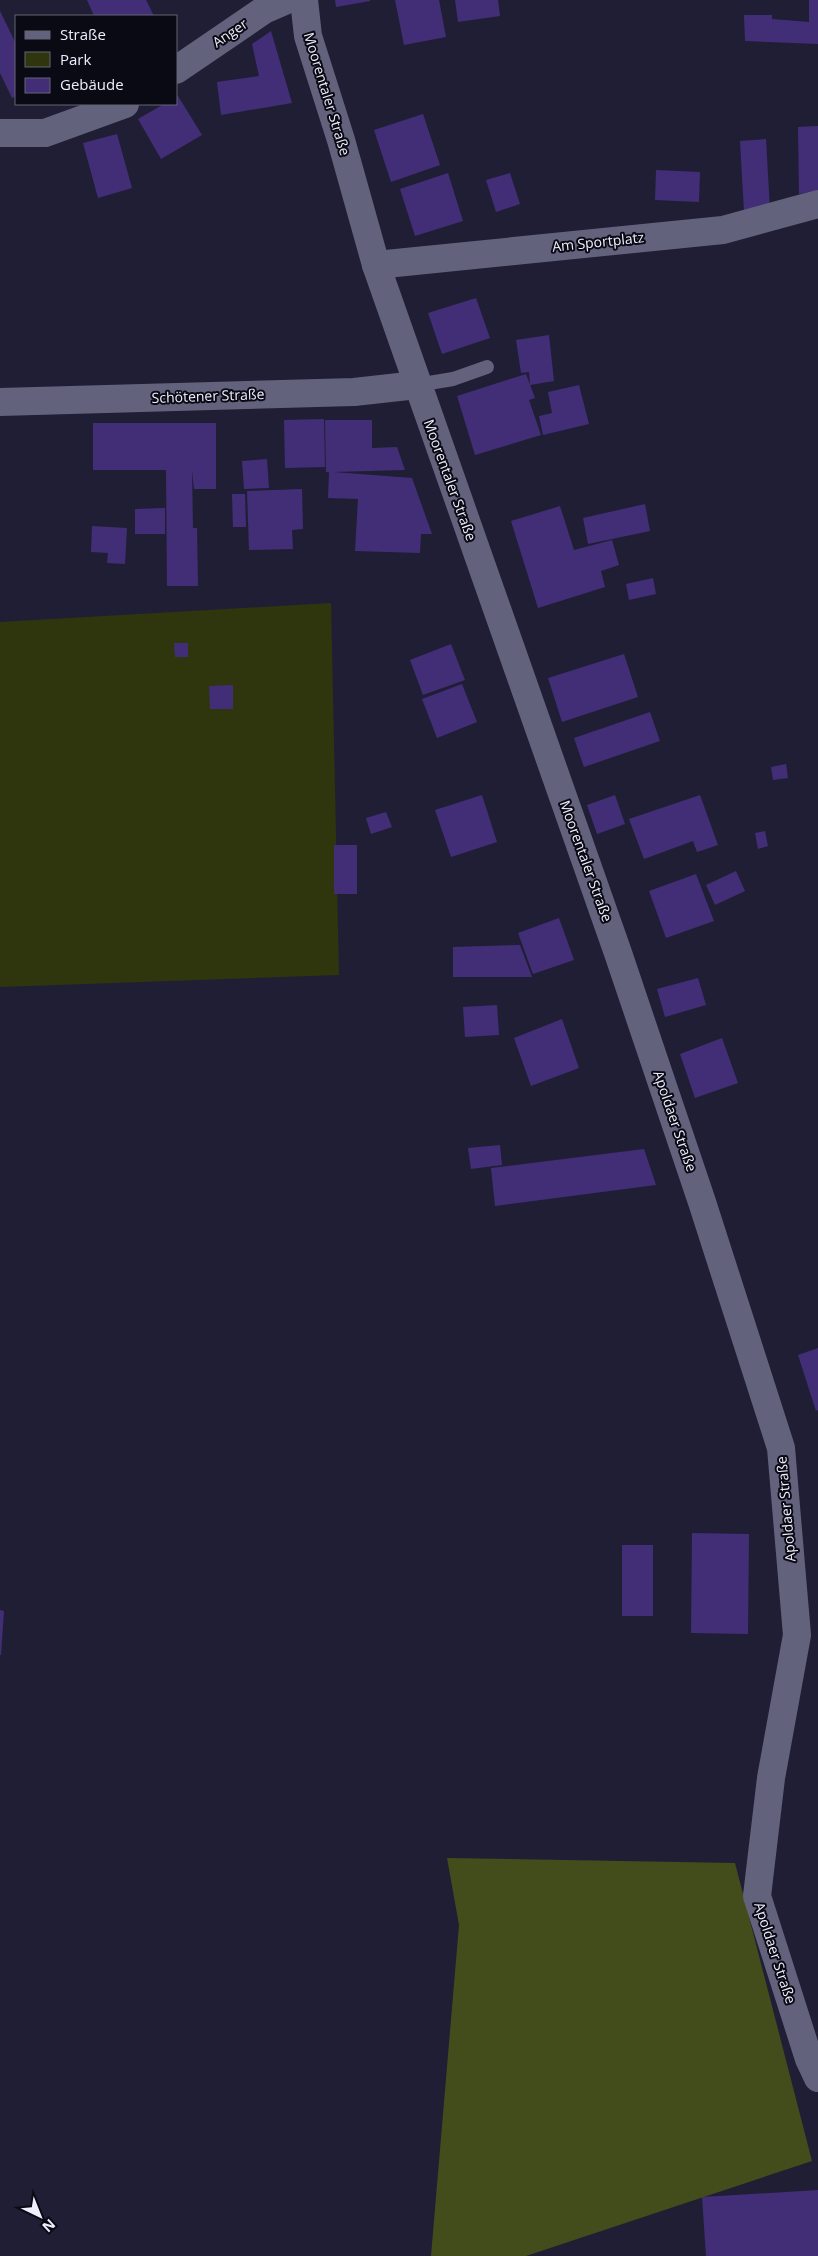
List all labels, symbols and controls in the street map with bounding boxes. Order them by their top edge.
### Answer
street label: Anger [208,14,251,51]
legend [15,15,178,105]
text: Straße [60,24,106,44]
street label: Moorentaler Straße [300,30,355,158]
text: Park [60,49,91,69]
text: Gebäude [60,74,124,94]
street label: Am Sportplatz [551,227,645,256]
street label: Schötener Straße [151,384,265,407]
street label: Moorentaler Straße [420,416,481,543]
street label: Moorentaler Straße [556,797,617,924]
street label: Apoldaer Straße [649,1068,702,1174]
street label: Apoldaer Straße [771,1455,800,1563]
street label: Apoldaer Straße [750,1900,801,2006]
north arrow [15,2191,65,2241]
text: N [39,2215,60,2237]

